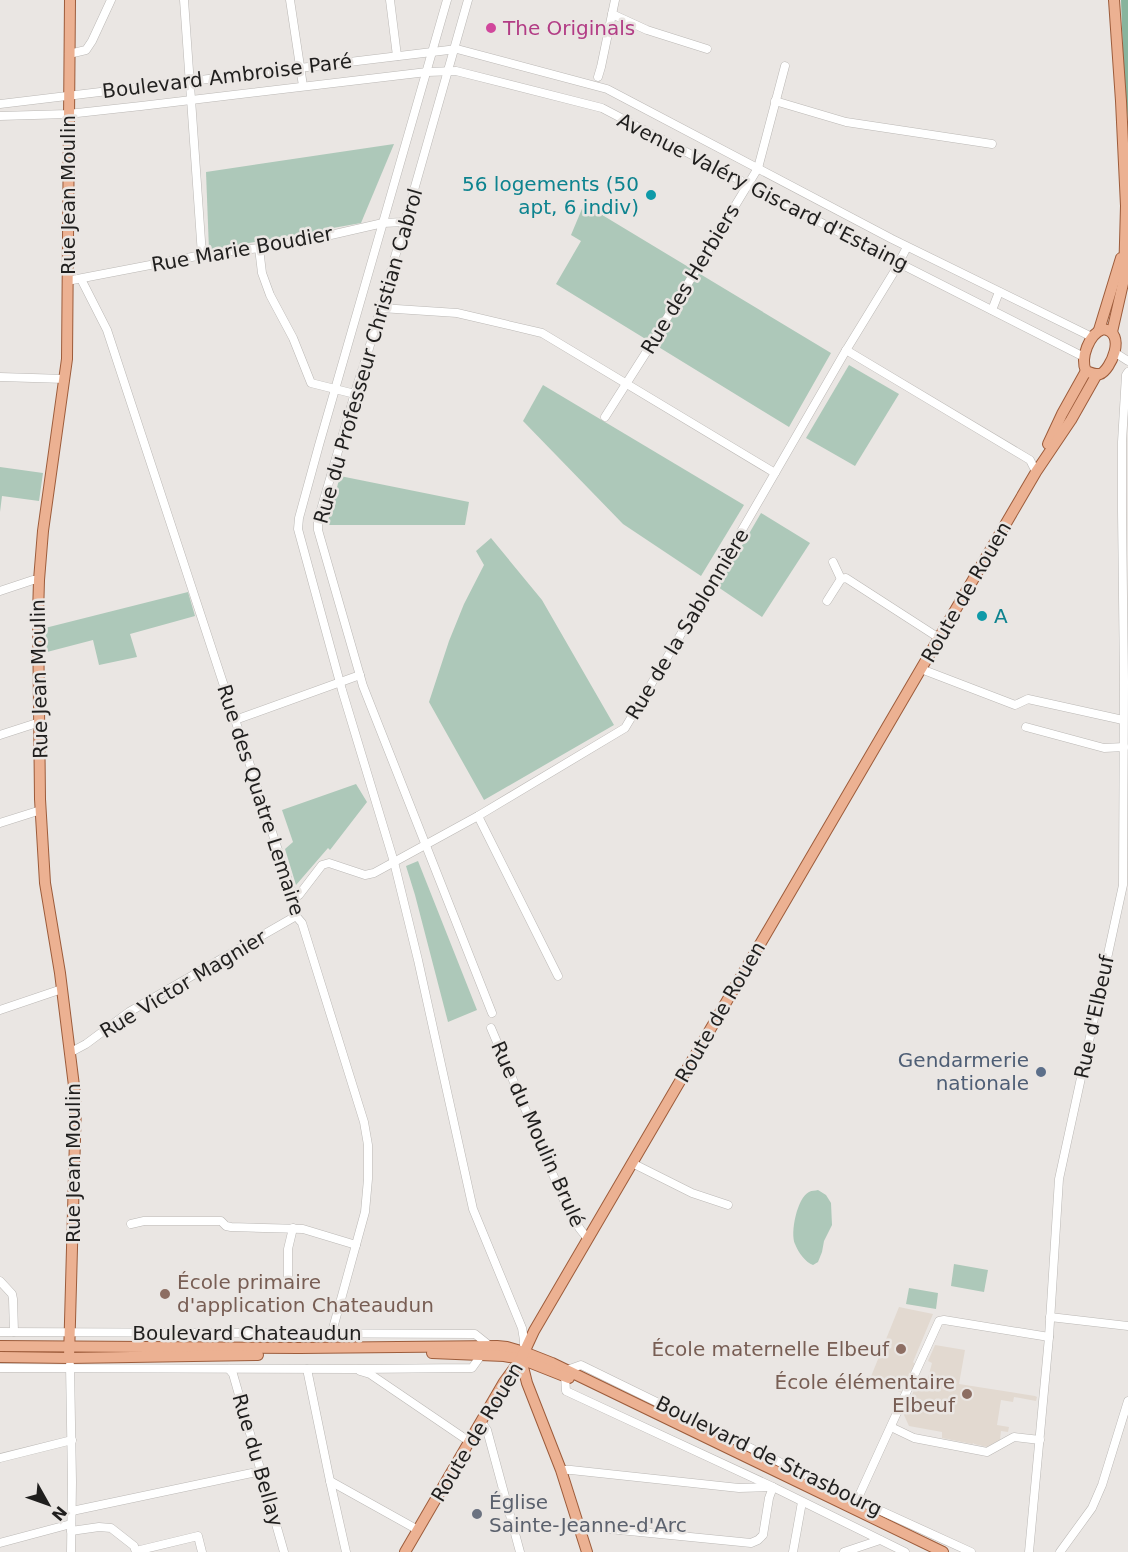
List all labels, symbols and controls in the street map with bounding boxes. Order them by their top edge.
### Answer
place label: The Originals [502,16,635,40]
marker: The Originals [484,21,498,35]
street label: Boulevard Ambroise Paré [101,49,353,103]
street label: Avenue Valéry Giscard d'Estaing [614,108,912,276]
street label: Rue Jean Moulin [56,115,80,275]
place label: 56 logements (50 apt, 6 indiv) [462,172,639,219]
street label: Rue du Professeur Christian Cabrol [309,186,427,526]
marker: 56 logements (50 apt, 6 indiv) [644,188,658,202]
street label: Rue des Herbiers [636,200,744,358]
street label: Rue Marie Boudier [149,221,335,277]
street label: Route de Rouen [916,517,1016,667]
street label: Rue de la Sablonnière [620,524,754,724]
street label: Rue Jean Moulin [26,599,52,759]
place label: A [994,604,1008,628]
marker: A [975,609,989,623]
street label: Rue des Quatre Lemaire [212,681,310,919]
street label: Rue Victor Magnier [95,924,271,1043]
street label: Route de Rouen [670,937,770,1087]
street label: Rue d'Elbeuf [1069,952,1119,1081]
street label: Rue du Moulin Brulé [486,1037,590,1231]
place label: Gendarmerie nationale [898,1048,1029,1095]
marker: Gendarmerie nationale [1034,1065,1048,1079]
street label: Rue Jean Moulin [61,1083,85,1243]
place label: École primaire d'application Chateaudun [177,1270,434,1317]
marker: École primaire d'application Chateaudun [158,1287,172,1301]
street label: Boulevard Chateaudun [132,1321,362,1345]
place label: École maternelle Elbeuf [651,1337,890,1361]
marker: École maternelle Elbeuf [894,1342,908,1356]
street label: Route de Rouen [426,1358,528,1506]
place label: École élémentaire Elbeuf [775,1370,956,1417]
marker: École élémentaire Elbeuf [960,1387,974,1401]
street label: Rue du Bellay [228,1391,289,1529]
street label: Boulevard de Strasbourg [652,1391,886,1521]
north arrow [18,1474,78,1534]
place label: Église Sainte-Jeanne-d'Arc [489,1490,687,1537]
text: N [48,1502,71,1525]
marker: Église Sainte-Jeanne-d'Arc [470,1507,484,1521]

